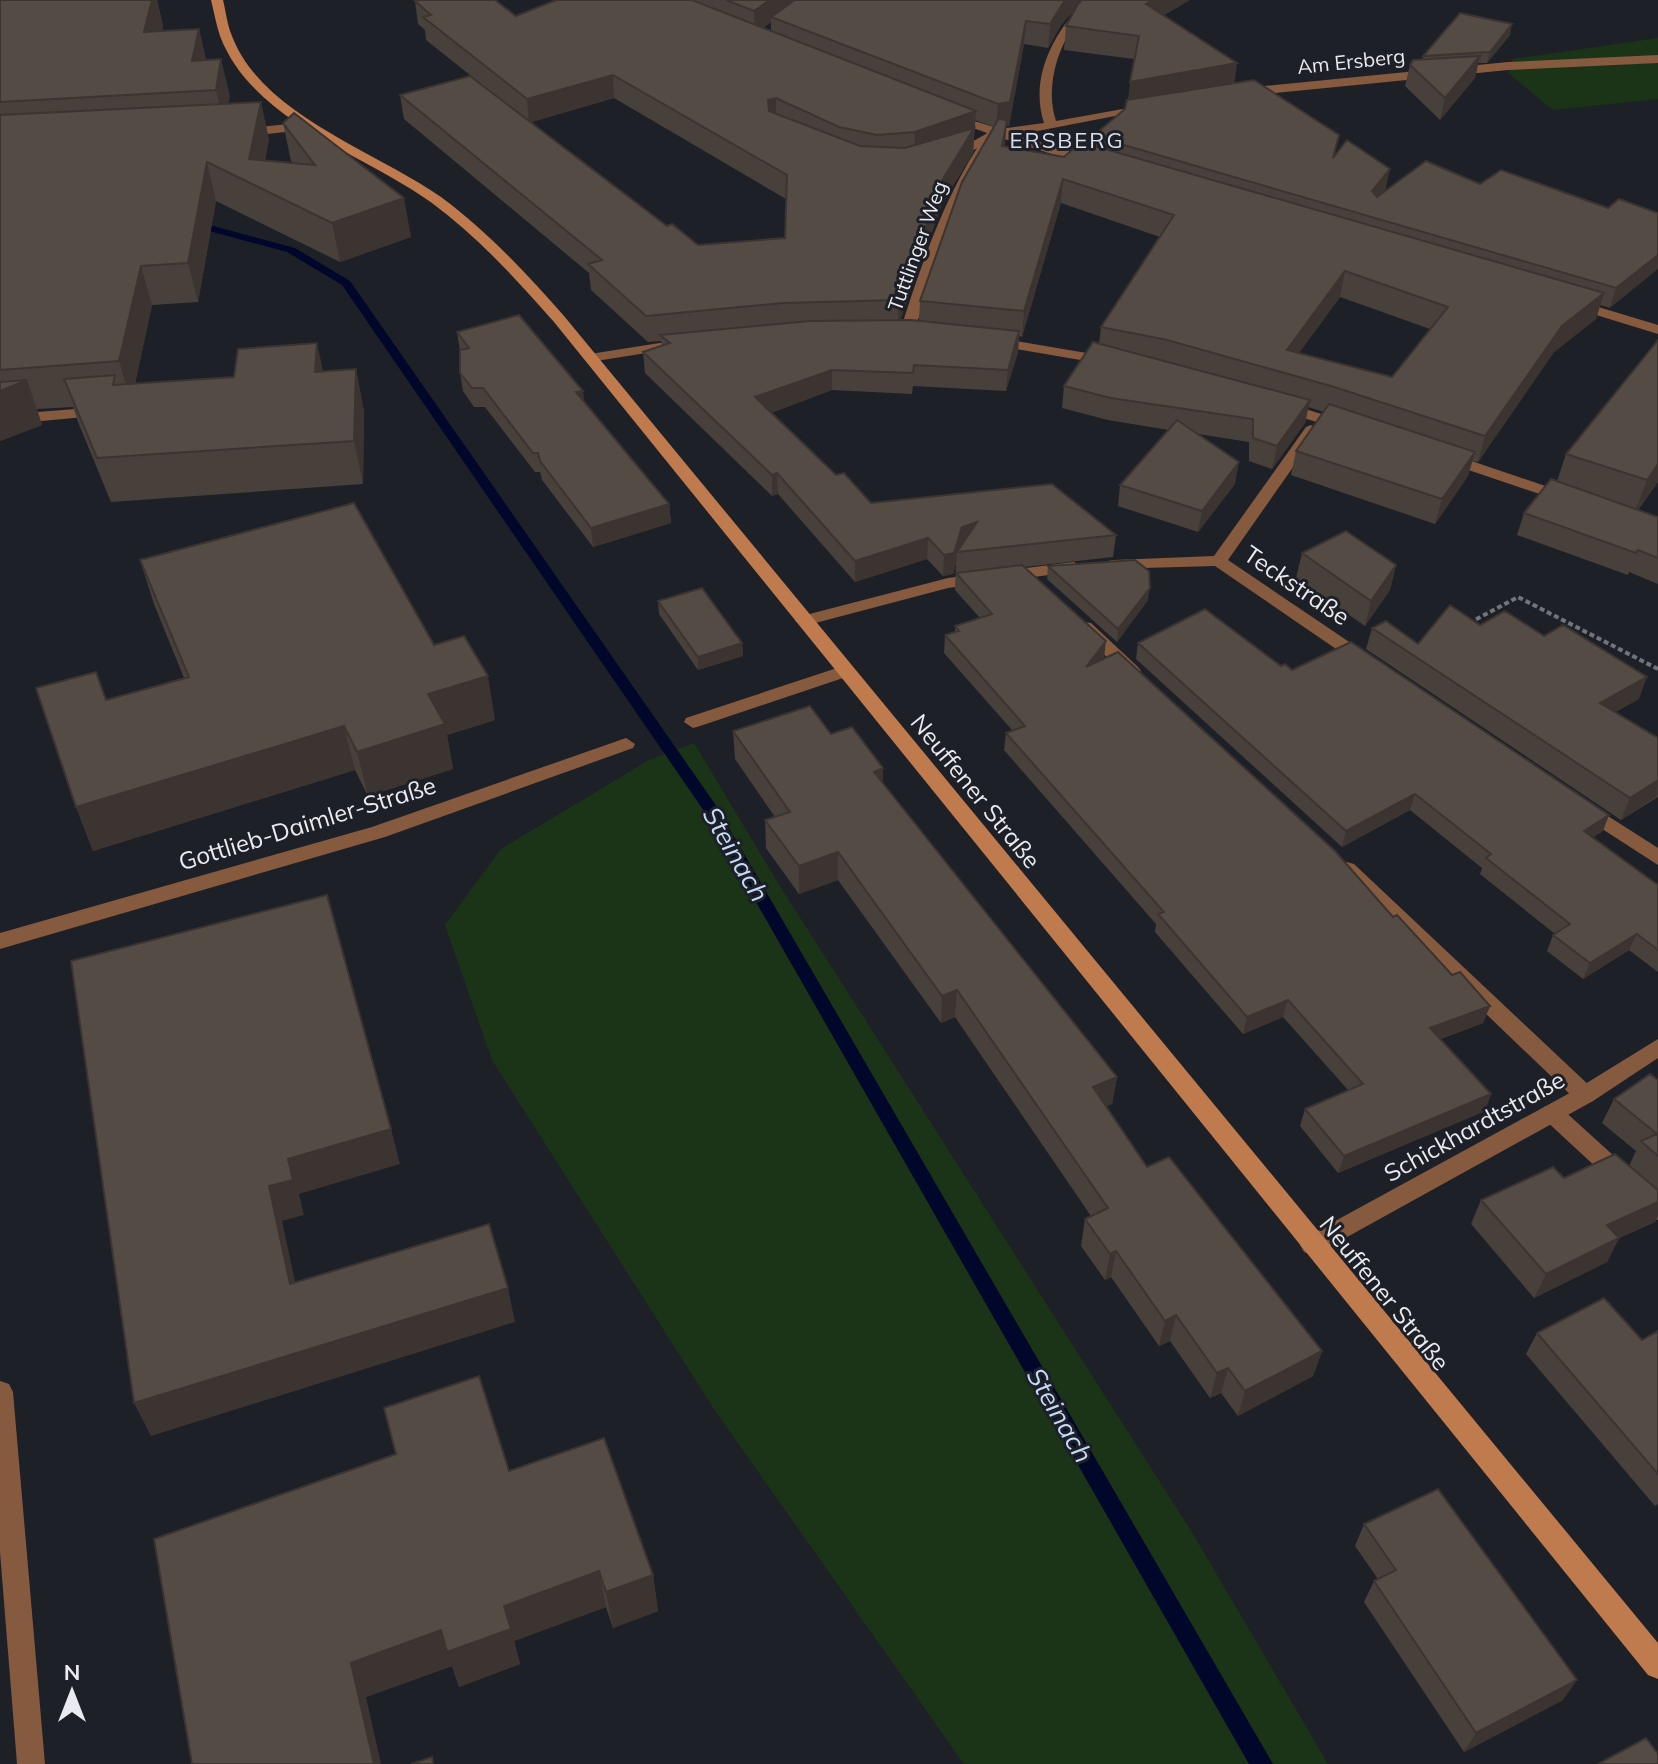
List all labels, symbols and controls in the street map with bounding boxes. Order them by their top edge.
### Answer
street label: Am Ersberg [1296,43,1406,79]
district label: ERSBERG [1010,126,1124,154]
street label: Tuttlinger Weg [882,178,952,314]
street label: Teckstraße [1238,539,1356,631]
street label: Neuffener Straße [905,708,1047,874]
street label: Gottlieb-Daimler-Straße [175,770,439,876]
water label: Steinach [696,801,776,907]
street label: Schickhardtstraße [1378,1064,1570,1188]
street label: Neuffener Straße [1314,1210,1456,1376]
water label: Steinach [1020,1362,1100,1468]
north arrow [32,1652,112,1732]
text: N [64,1658,80,1686]

